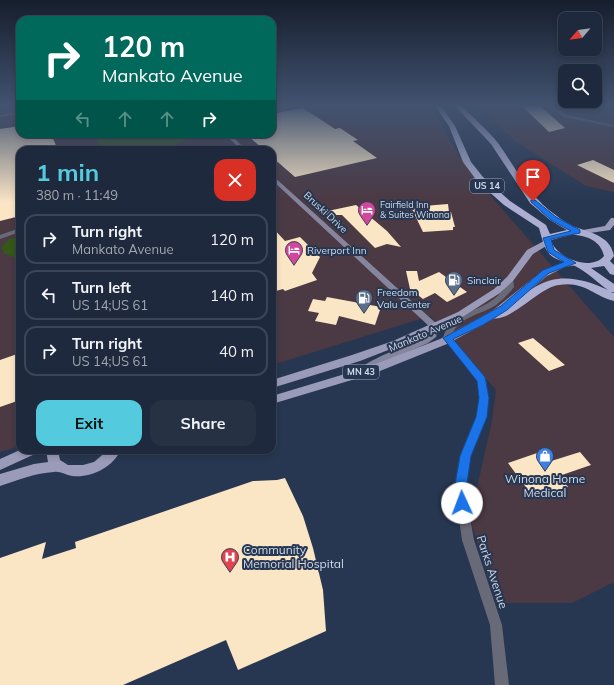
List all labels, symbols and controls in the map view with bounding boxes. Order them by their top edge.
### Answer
north arrow [558,12,602,56]
map controls [558,12,602,108]
text: 120 m [102,29,185,64]
icon: right [36,32,88,84]
text: Mankato Avenue [102,64,243,87]
button: search [558,64,602,108]
icon: left [72,108,94,130]
icon: ahead [114,108,136,130]
icon: ahead [156,108,178,130]
icon: right [198,108,220,130]
text: 1 min [36,157,99,187]
button: close [214,159,256,201]
pin [516,160,550,201]
icon: arrive [522,166,544,188]
road number: US 14 [470,179,504,193]
text: 380 m · 11:49 [36,187,118,203]
street label: Bruski Drive [301,189,350,236]
place label: Fairfield Inn & Suites Winona [380,199,449,220]
hotel icon: Fairfield Inn & Suites Winona [357,200,377,225]
text: Turn right [72,222,142,241]
icon: right [38,228,60,250]
text: 120 m [210,230,254,249]
hotel icon: Riverport Inn [284,240,304,265]
text: Mankato Avenue [72,241,174,257]
place label: Riverport Inn [307,244,367,257]
fuel station icon: Sinclair [444,270,464,295]
place label: Sinclair [467,274,501,287]
text: Turn left [72,278,131,297]
icon: left [38,284,60,306]
text: 140 m [210,286,254,305]
place label: Freedom Valu Center [377,286,431,311]
fuel station icon: Freedom Valu Center [354,288,374,313]
text: US 14;US 61 [72,297,148,313]
street label: Mankato Avenue [387,312,464,355]
text: Turn right [72,334,142,353]
icon: right [38,340,60,362]
text: 40 m [219,342,254,361]
text: US 14;US 61 [72,353,148,369]
road number: MN 43 [343,365,379,379]
button: Exit [36,400,142,446]
button: Share [150,400,256,446]
shop icon: Winona Home Medical [535,446,555,471]
place label: Winona Home Medical [505,471,585,500]
position arrow [441,482,483,524]
street label: Parks Avenue [474,533,511,610]
place label: Community Memorial Hospital [243,542,344,571]
hospital icon: Community Memorial Hospital [220,547,240,572]

